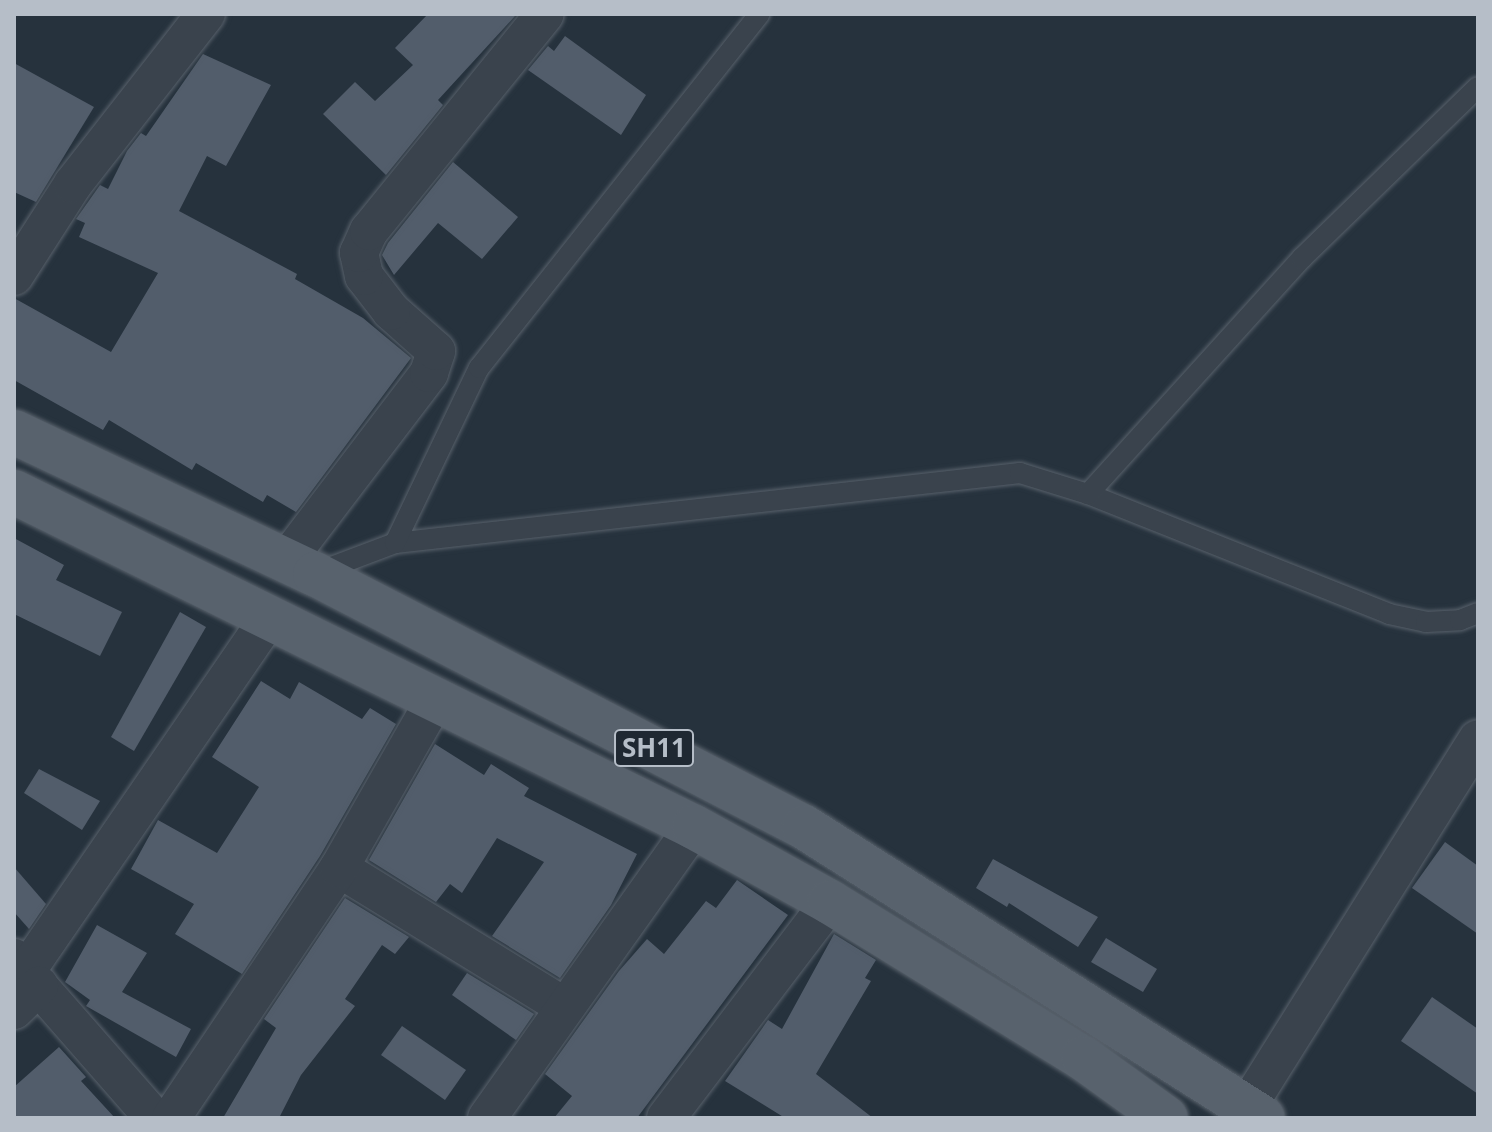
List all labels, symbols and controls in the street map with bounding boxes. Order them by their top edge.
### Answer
road number: SH11 [614,726,694,770]

